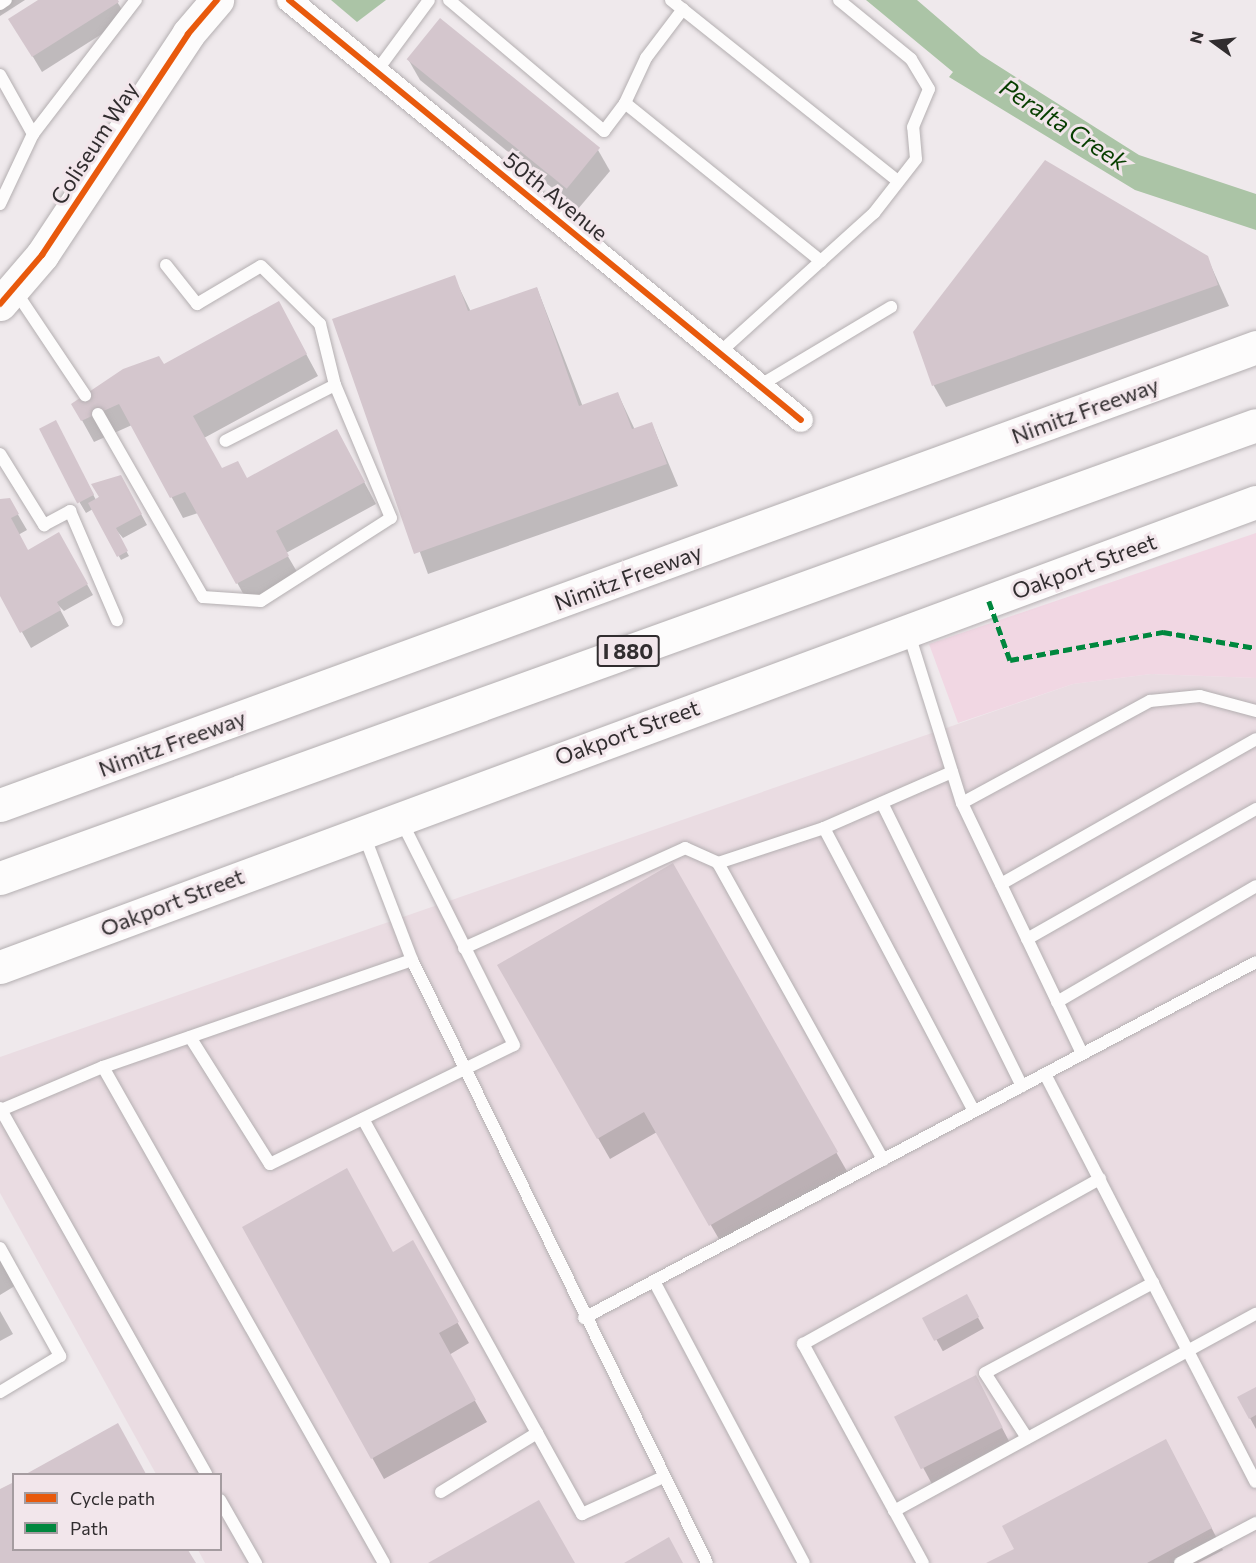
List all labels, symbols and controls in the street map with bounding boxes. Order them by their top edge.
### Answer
north arrow [1184,12,1244,72]
text: N [1185,29,1207,45]
water label: Peralta Creek [995,72,1133,176]
street label: Coliseum Way [45,77,143,209]
street label: 50th Avenue [499,146,613,246]
street label: Nimitz Freeway [1008,371,1162,449]
street label: Oakport Street [1008,528,1160,604]
street label: Nimitz Freeway [551,538,705,616]
road number: I 880 [596,633,660,669]
street label: Oakport Street [551,694,703,770]
street label: Nimitz Freeway [95,704,249,782]
street label: Oakport Street [96,862,248,942]
legend [12,1473,222,1551]
text: Cycle path [70,1487,155,1509]
text: Path [70,1517,108,1539]

